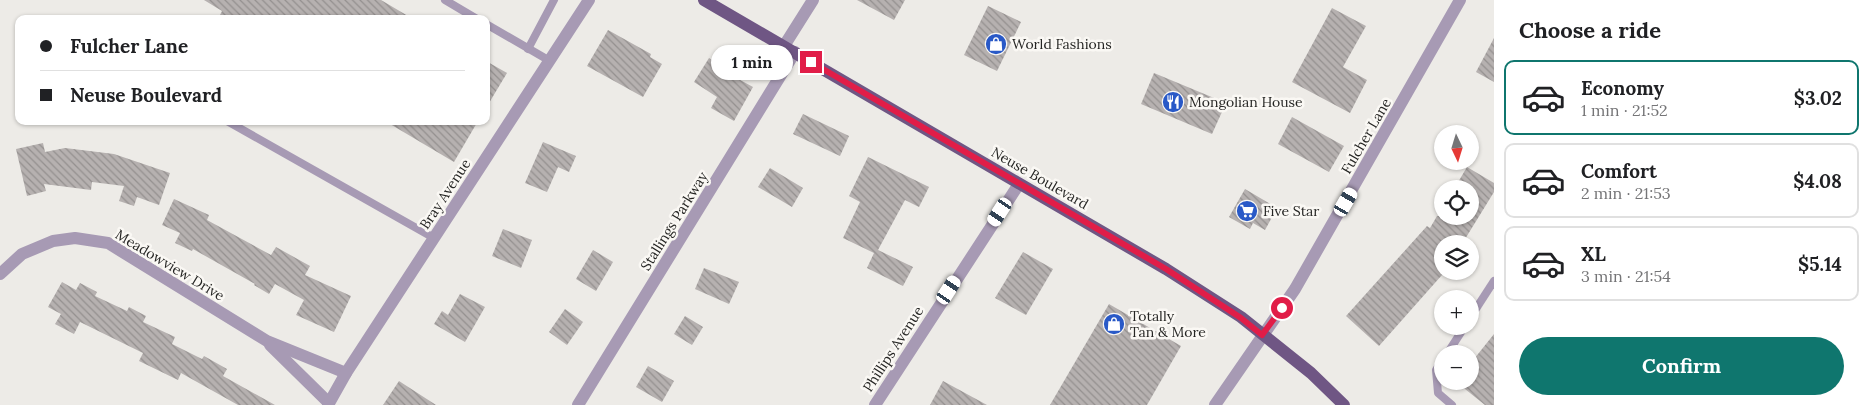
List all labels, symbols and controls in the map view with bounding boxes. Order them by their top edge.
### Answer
text: Choose a ride [1519,16,1661,44]
shop icon: World Fashions [984,32,1008,56]
text: Fulcher Lane [70,34,188,58]
place label: World Fashions [1012,35,1112,53]
callout: 1 min [711,44,794,80]
route end [800,51,822,73]
text: 1 min [732,52,772,72]
icon: car [1521,75,1566,120]
text: Economy [1581,76,1664,100]
text: Neuse Boulevard [70,83,222,107]
text: $3.02 [1794,86,1842,110]
restaurant icon: Mongolian House [1161,90,1185,114]
place label: Mongolian House [1189,93,1303,111]
street label: Fulcher Lane [1337,95,1395,177]
text: 1 min · 21:52 [1581,100,1668,120]
north arrow [1434,125,1479,170]
map controls [1434,125,1479,390]
street label: Neuse Boulevard [988,143,1092,213]
street label: Bray Avenue [416,155,475,233]
icon: car [1521,158,1566,203]
text: Comfort [1581,159,1657,183]
street label: Stallings Parkway [636,168,712,274]
text: $4.08 [1793,169,1842,193]
button: locate [1434,180,1479,225]
text: 2 min · 21:53 [1581,183,1671,203]
car [1332,185,1359,219]
car [985,195,1014,229]
supermarket icon: Five Star [1235,199,1259,223]
place label: Five Star [1263,202,1319,220]
street label: Meadowview Drive [112,225,228,305]
button: layers [1434,235,1479,280]
icon: car [1521,241,1566,286]
text: XL [1581,242,1606,266]
text: $5.14 [1798,252,1842,276]
text: 3 min · 21:54 [1581,266,1671,286]
car [934,273,963,307]
button: + [1434,290,1479,335]
route start [1271,297,1293,319]
street label: Phillips Avenue [859,303,928,395]
place label: Totally Tan & More [1130,307,1206,341]
shop icon: Totally Tan & More [1102,312,1126,336]
button: Confirm [1519,337,1844,395]
button: − [1434,345,1479,390]

